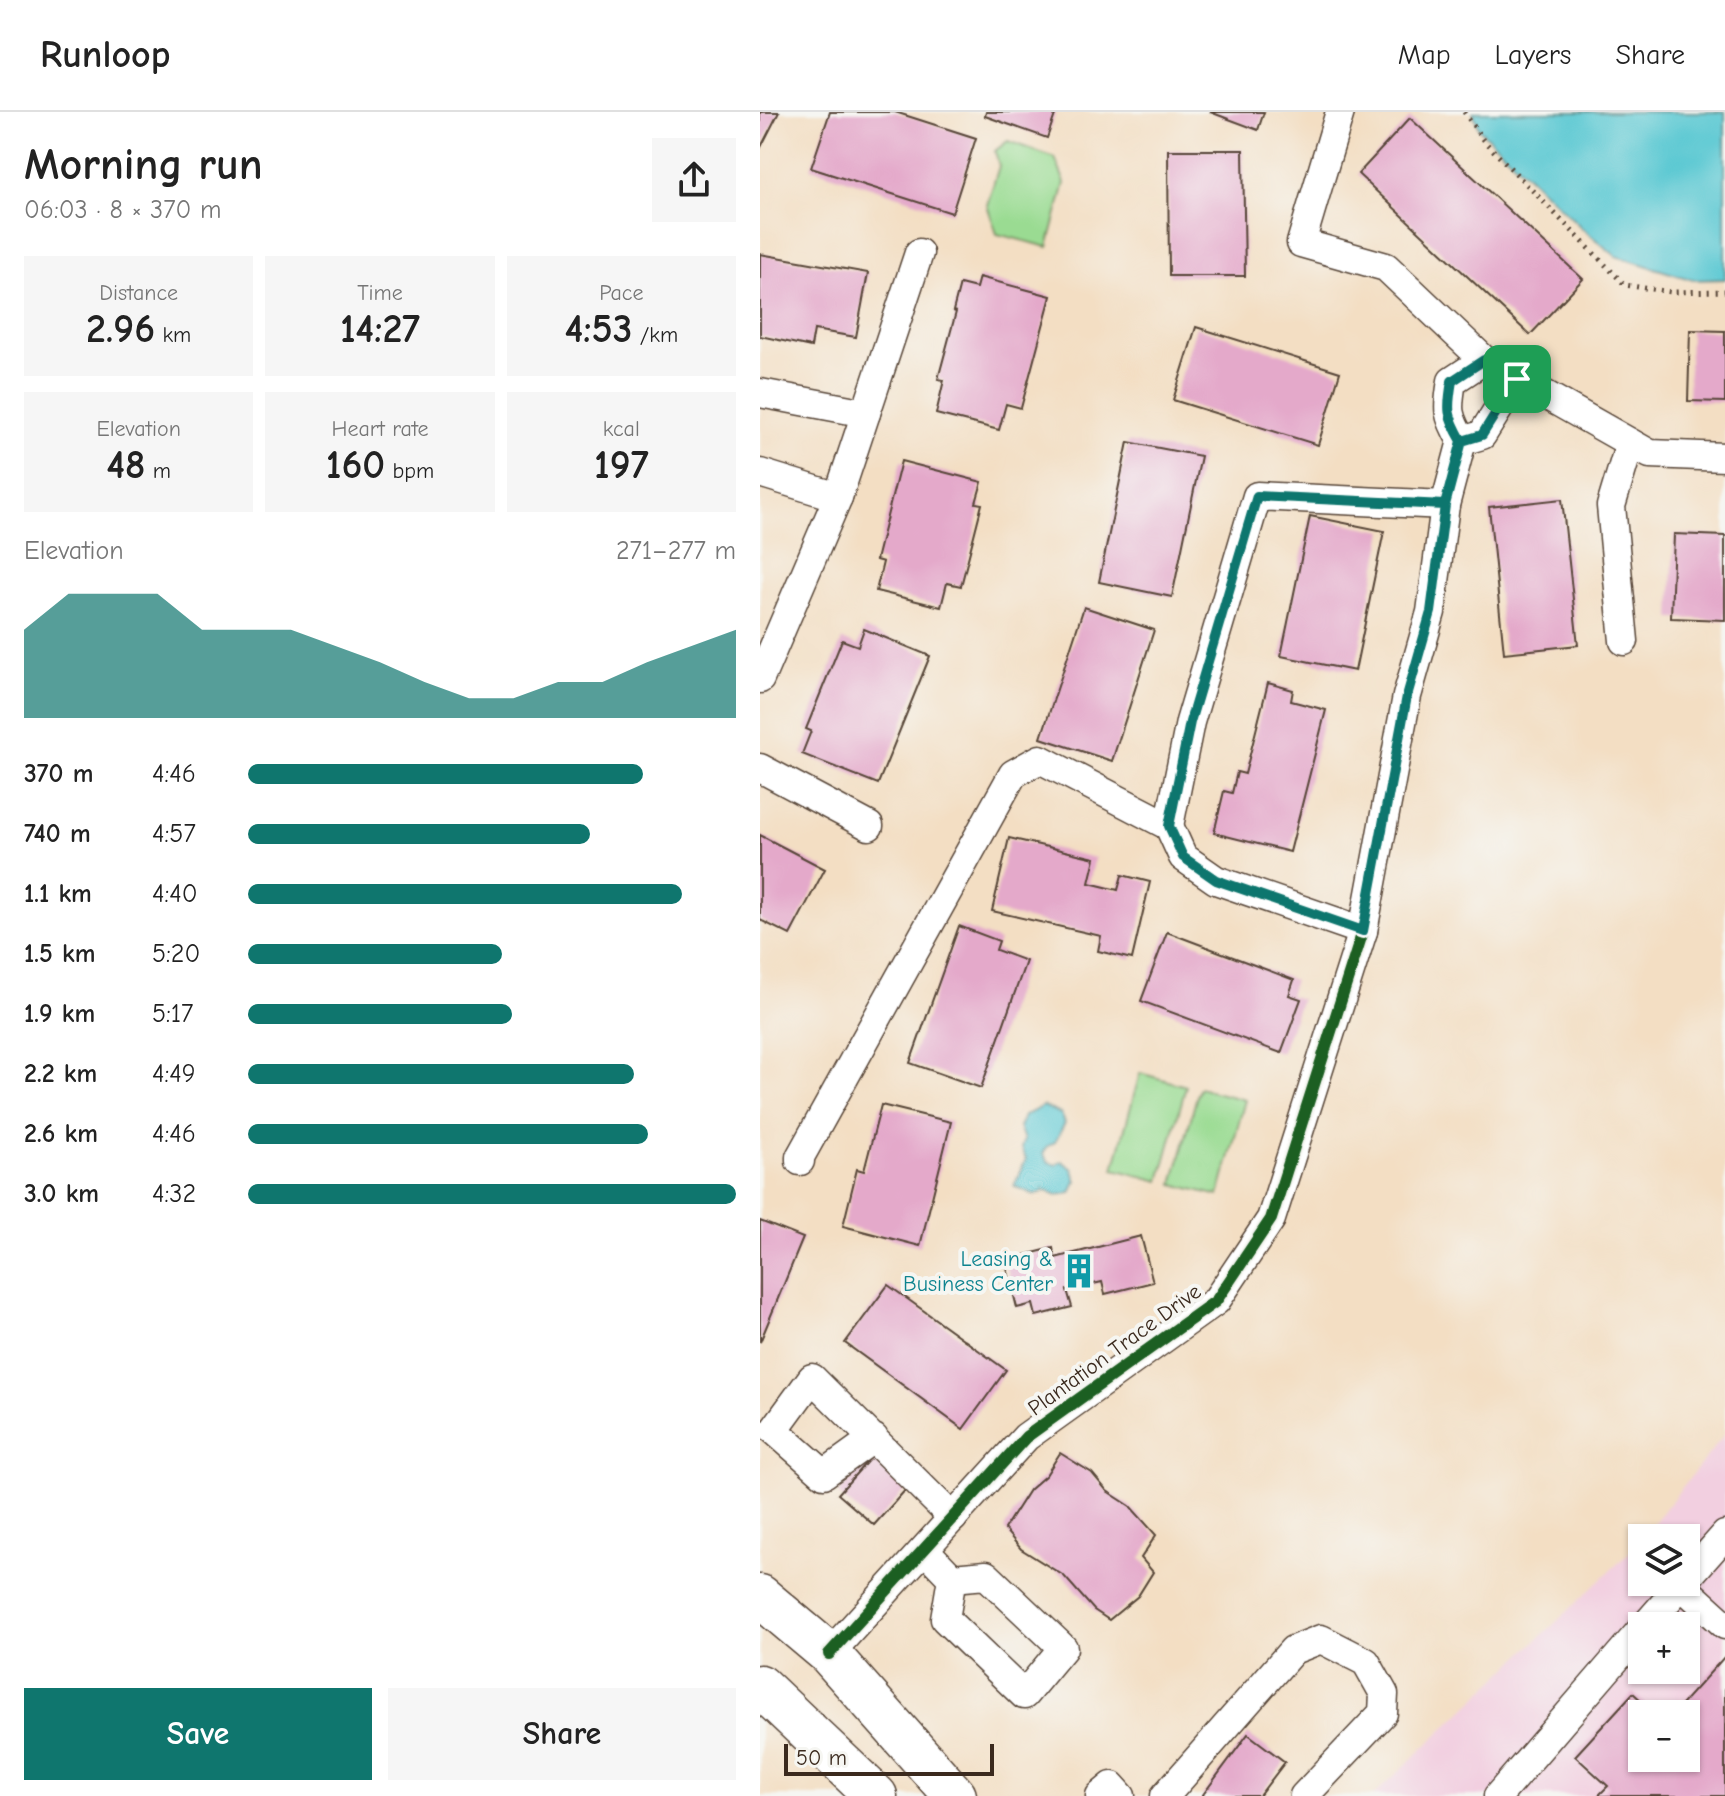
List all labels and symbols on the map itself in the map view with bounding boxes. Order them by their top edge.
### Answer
pin [1483,345,1551,413]
place label: Leasing & Business Center [903,1246,1053,1297]
building icon: Leasing & Business Center [1060,1252,1098,1290]
street label: Plantation Trace Drive [1023,1278,1206,1421]
scale bar [784,1740,994,1776]

